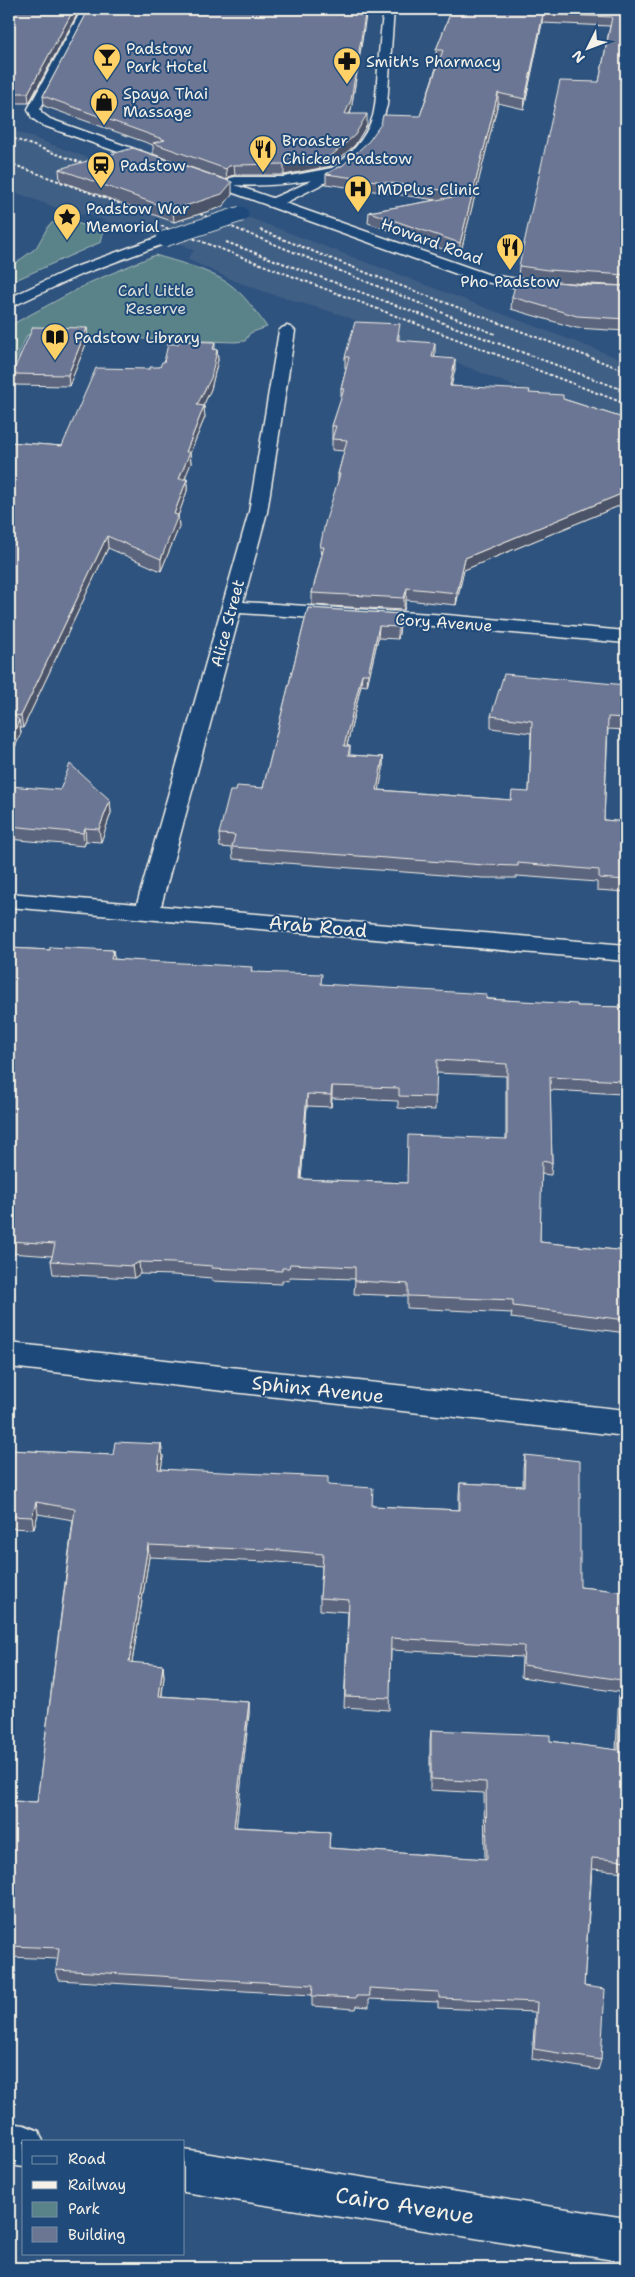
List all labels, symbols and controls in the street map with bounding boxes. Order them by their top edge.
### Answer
north arrow [562,22,612,72]
place label: Padstow Park Hotel [126,38,207,77]
bar icon: Padstow Park Hotel [92,42,122,81]
pharmacy icon: Smith's Pharmacy [332,46,362,85]
text: N [568,47,589,67]
place label: Smith's Pharmacy [366,51,501,72]
place label: Spaya Thai Massage [123,83,208,122]
shop icon: Spaya Thai Massage [89,87,119,126]
place label: Broaster Chicken Padstow [282,130,412,169]
restaurant icon: Broaster Chicken Padstow [248,134,278,173]
station icon: Padstow [86,150,116,189]
place label: Padstow [120,155,186,176]
hospital icon: MDPlus Clinic [343,174,373,213]
place label: MDPlus Clinic [377,179,480,200]
place label: Padstow War Memorial [86,198,189,237]
place icon: Padstow War Memorial [52,202,82,241]
street label: Howard Road [378,213,486,270]
restaurant icon: Pho Padstow [495,232,525,271]
place label: Pho Padstow [460,271,560,292]
park label: Carl Little Reserve [118,280,194,319]
library icon: Padstow Library [40,322,70,361]
place label: Padstow Library [74,327,200,348]
street label: Alice Street [206,577,249,669]
street label: Cory Avenue [395,609,493,636]
street label: Arab Road [268,910,368,943]
street label: Sphinx Avenue [251,1370,385,1409]
legend [22,2140,185,2254]
text: Road [68,2149,106,2169]
text: Railway [68,2175,126,2195]
street label: Cairo Avenue [333,2180,476,2231]
text: Park [68,2199,100,2219]
text: Building [68,2225,125,2245]

